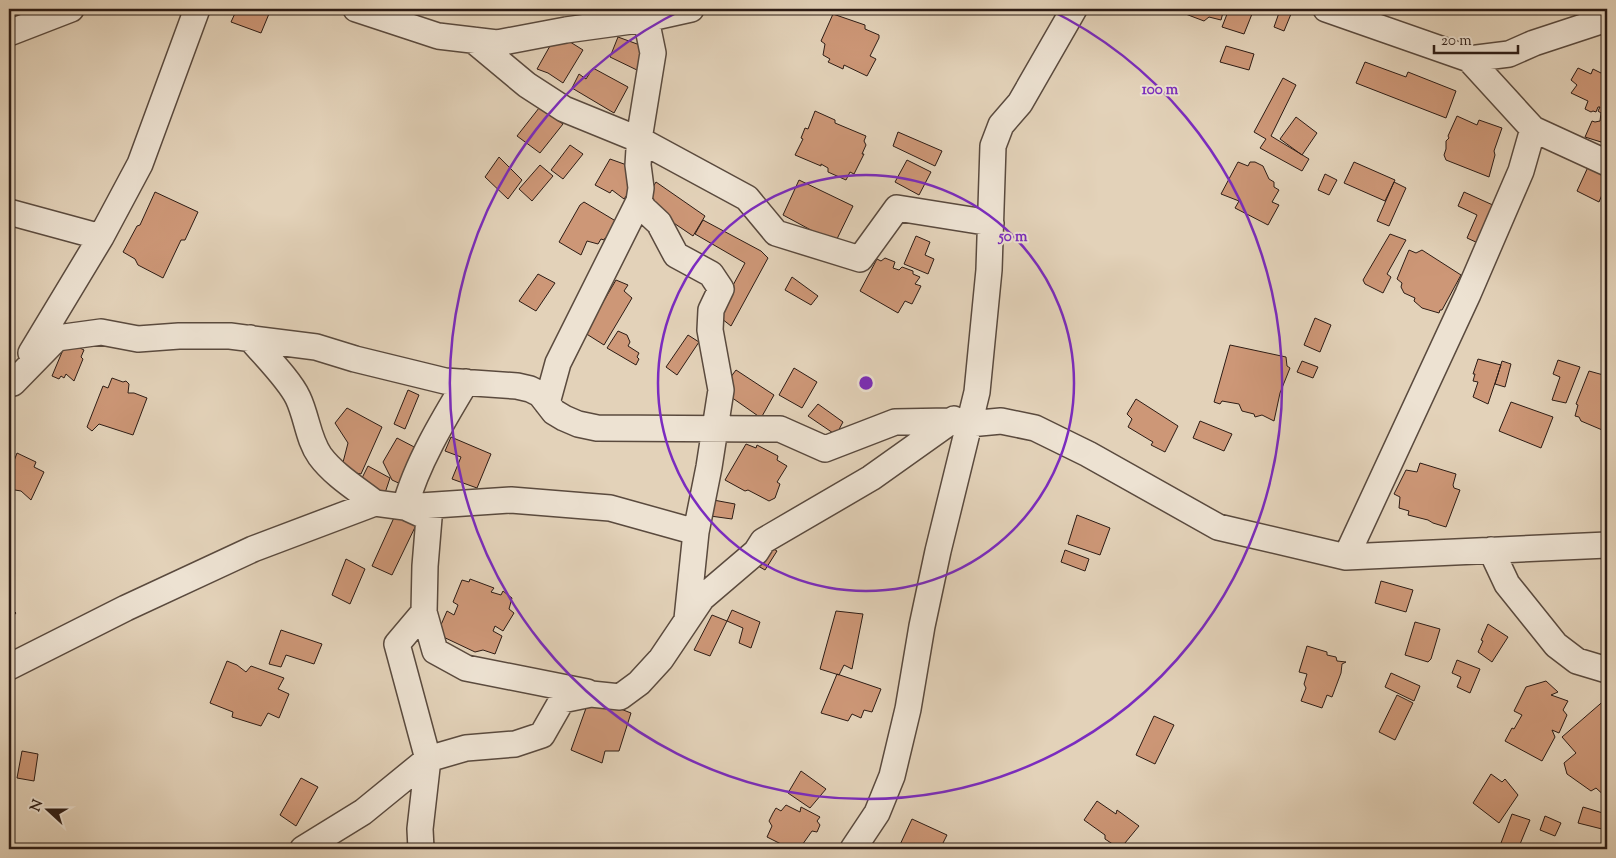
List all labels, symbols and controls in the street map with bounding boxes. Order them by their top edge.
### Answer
scale bar [1434,22,1517,54]
text: 20 m [1441,31,1472,52]
text: 100 m [1142,80,1179,101]
text: 50 m [998,227,1028,248]
centre of rings [857,374,875,392]
north arrow [22,786,72,836]
text: N [26,797,49,815]

